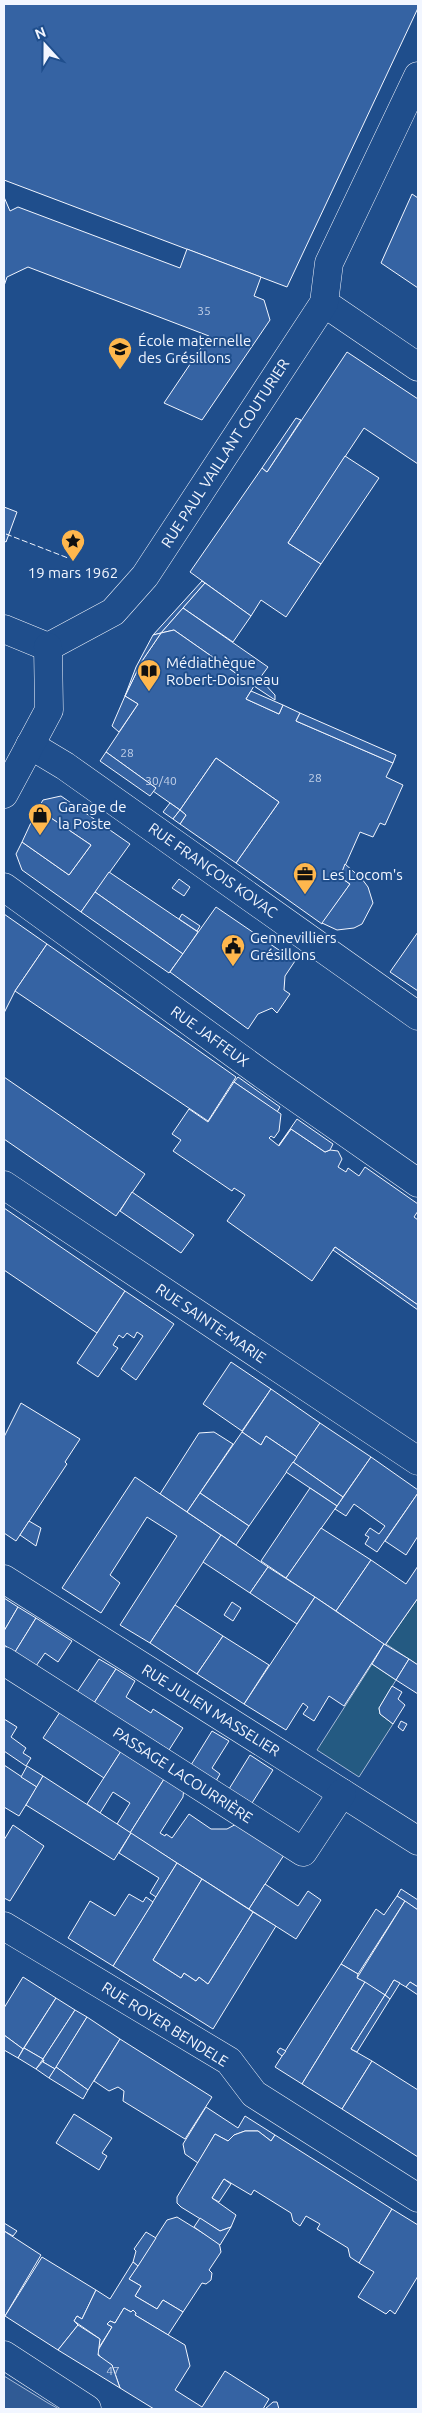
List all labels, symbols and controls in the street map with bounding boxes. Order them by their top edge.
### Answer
north arrow [20,20,70,70]
text: N [33,24,48,42]
house number: 35 [197,304,211,317]
place label: École maternelle des Grésillons [138,332,251,366]
school or university icon: École maternelle des Grésillons [107,336,133,370]
street label: RUE PAUL VAILLANT COUTURIER [158,355,292,551]
place icon: 19 mars 1962 [60,528,86,562]
place label: 19 mars 1962 [28,564,118,581]
place label: Médiathèque Robert-Doisneau [166,654,279,688]
library icon: Médiathèque Robert-Doisneau [136,658,162,692]
house number: 28 [120,746,134,759]
house number: 28 [308,771,322,784]
house number: 30/40 [145,774,177,787]
place label: Garage de la Poste [58,798,126,832]
shop icon: Garage de la Poste [27,802,53,836]
street label: RUE FRANÇOIS KOVAC [145,819,281,921]
office icon: Les Locom's [292,861,318,895]
place label: Les Locom's [322,866,403,883]
place label: Gennevilliers Grésillons [250,929,337,963]
public building icon: Gennevilliers Grésillons [220,933,246,967]
street label: RUE JAFFEUX [168,1002,252,1070]
street label: RUE SAINTE-MARIE [153,1280,269,1366]
street label: RUE JULIEN MASSELIER [139,1661,283,1759]
street label: PASSAGE LACOURRIÈRE [110,1724,256,1826]
street label: RUE ROYER BENDELE [99,1978,231,2070]
house number: 47 [106,2364,120,2377]

